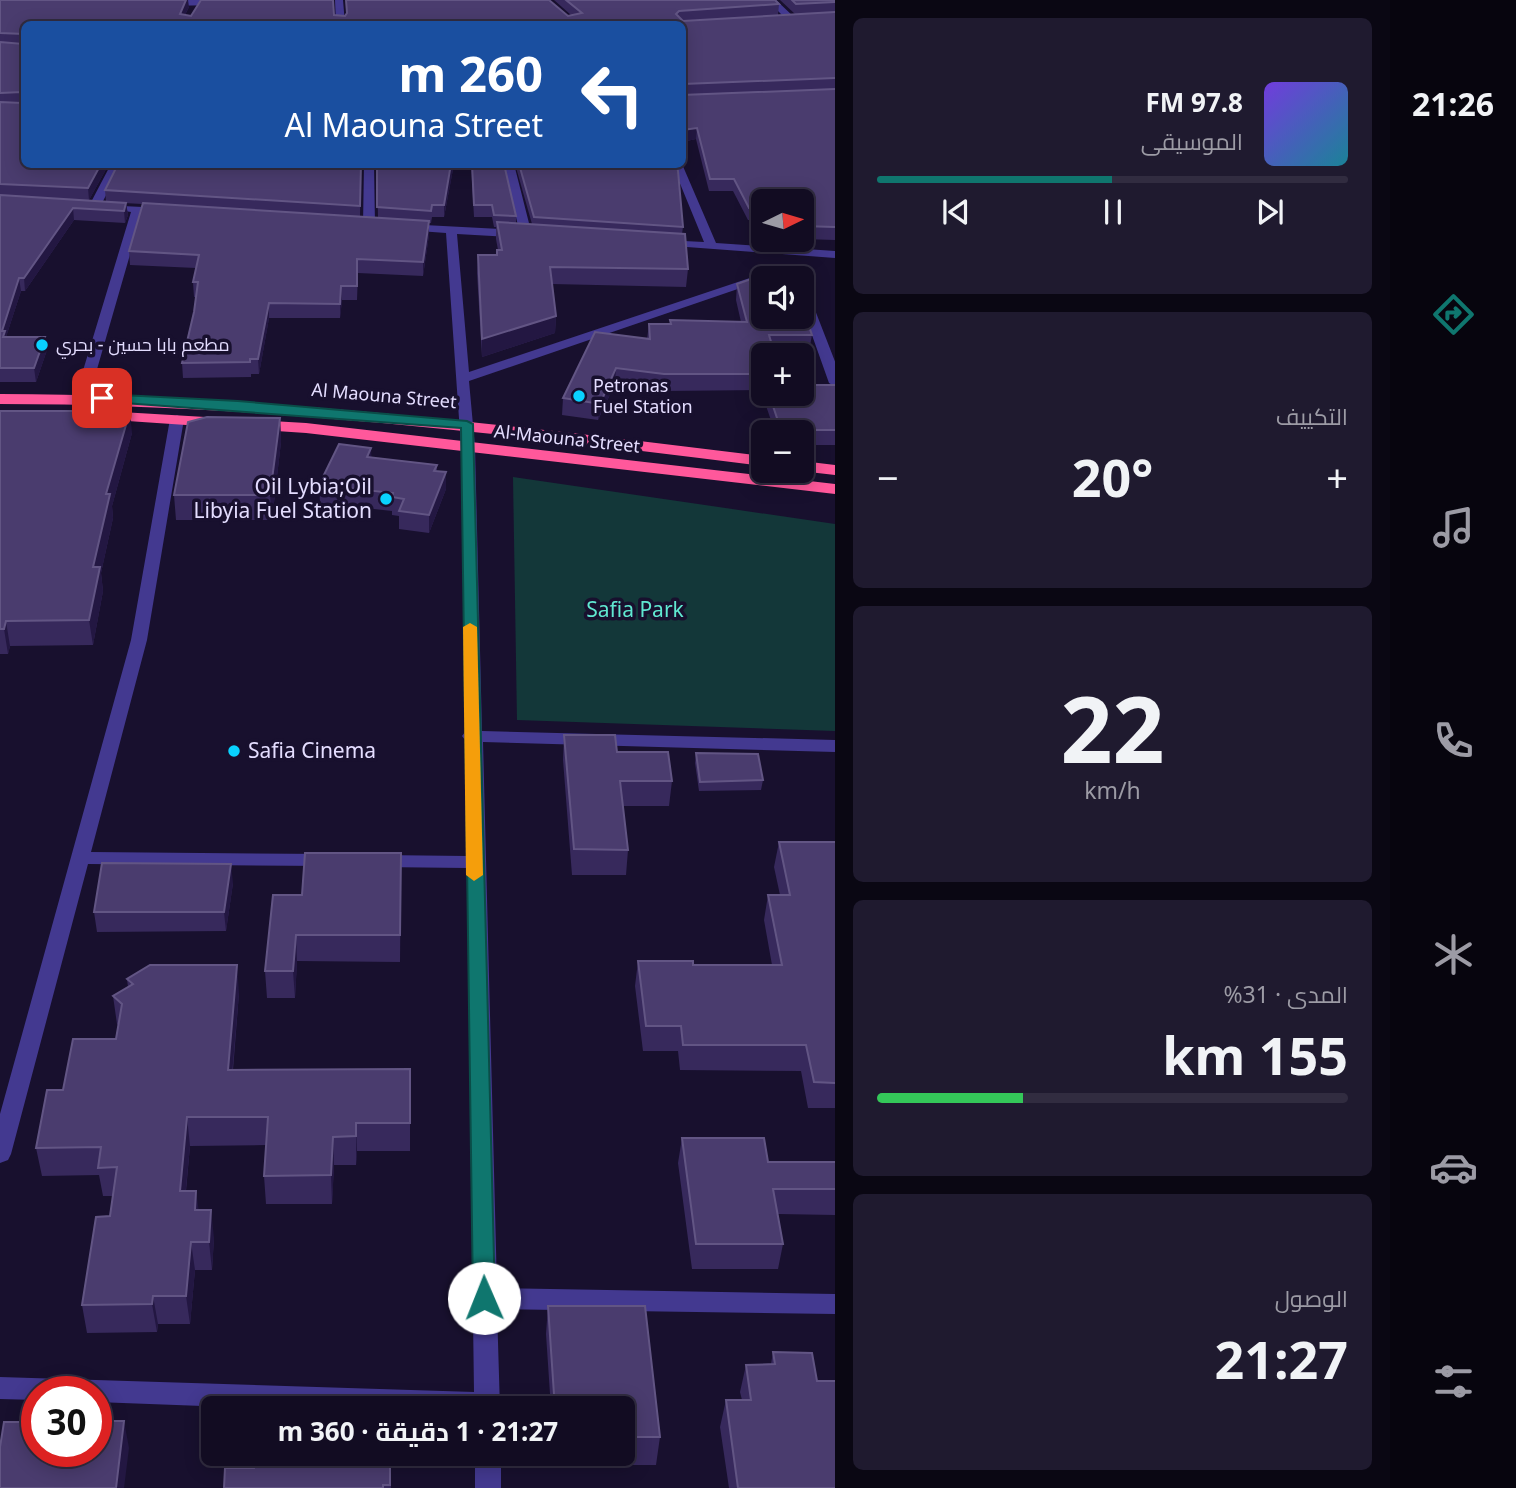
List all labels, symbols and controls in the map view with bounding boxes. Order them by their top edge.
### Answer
text: 260 m [398,40,543,106]
icon: left [567,49,658,140]
text: 21:26 [1412,82,1494,125]
text: 97.8 FM [1146,84,1243,120]
text: Al Maouna Street [284,103,543,146]
text: الموسيقى [1141,125,1243,157]
north arrow [751,189,814,252]
map controls [751,189,814,483]
icon: previous [937,193,975,231]
icon: pause [1094,193,1132,231]
icon: next [1251,193,1289,231]
button: sound [751,266,814,329]
icon: directions [1429,290,1478,339]
place label: مطعم بابا حسين - بحري [56,332,230,359]
marker: مطعم بابا حسين - بحري [34,337,50,353]
button: + [751,343,814,406]
pin [72,368,132,428]
place label: Petronas Fuel Station [593,373,693,418]
street label: Al Maouna Street [311,377,458,413]
icon: arrive [83,379,121,417]
marker: Petronas Fuel Station [571,388,587,404]
text: التكييف [1276,400,1348,432]
street label: Al-Maouna Street [493,418,642,458]
button: − [751,420,814,483]
text: 20° [1072,441,1153,512]
text: − [877,451,899,503]
text: + [1326,451,1348,503]
place label: Oil Lybia;Oil Libyia Fuel Station [194,472,372,524]
marker: Oil Lybia;Oil Libyia Fuel Station [378,491,394,507]
icon: music [1429,503,1478,552]
park label: Safia Park [586,595,685,623]
text: 22 [1060,666,1165,790]
icon: phone [1429,716,1478,765]
place label: Safia Cinema [248,736,376,764]
marker: Safia Cinema [226,743,242,759]
text: km/h [1084,774,1141,806]
icon: climate [1429,930,1478,979]
text: المدى · 31% [1223,978,1348,1010]
text: 155 km [1162,1019,1348,1090]
icon: car [1429,1143,1478,1192]
position arrow [447,1261,521,1335]
text: الوصول [1275,1282,1348,1314]
text: 21:27 [1214,1323,1348,1394]
icon: filters [1429,1357,1478,1406]
speed limit sign: 30 [21,1376,112,1467]
text: 21:27 · 1 دقيقة · 360 m [278,1413,558,1449]

